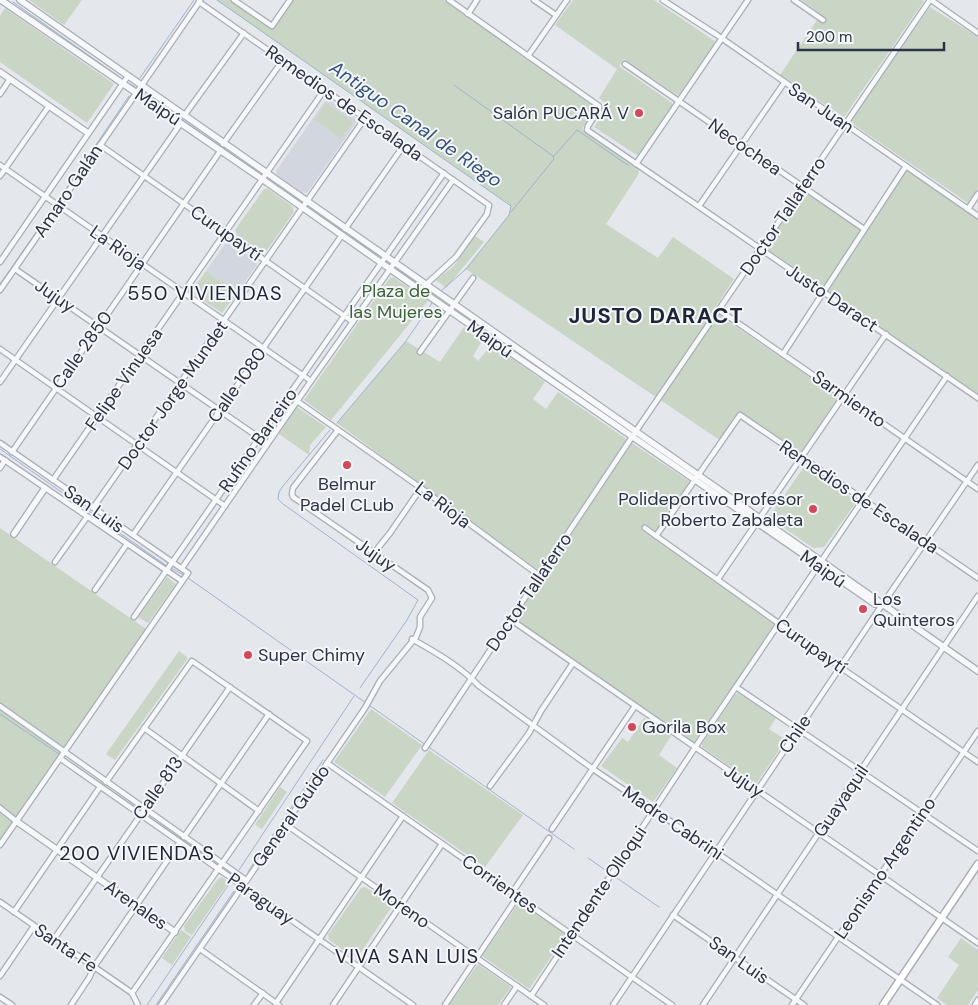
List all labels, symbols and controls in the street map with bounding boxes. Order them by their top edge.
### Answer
scale bar [798,20,944,52]
text: 200 m [806,27,852,47]
street label: Remedios de Escalada [260,39,428,167]
water label: Antiguo Canal de Riego [324,54,507,193]
street label: San Juan [783,77,859,139]
street label: Maipú [130,83,186,131]
place label: Salón PUCARÁ V [493,101,629,125]
marker: Salón PUCARÁ V [633,107,645,119]
street label: Necochea [704,113,786,181]
street label: Amaro Galán [28,140,108,242]
street label: Doctor Tallaferro [734,152,832,280]
street label: Curupaytí [186,200,266,266]
street label: La Rioja [85,220,151,276]
street label: Justo Daract [781,258,883,338]
street label: Jujuy [30,274,80,318]
park label: Plaza de las Mujeres [349,279,443,324]
district label: 550 VIVIENDAS [127,280,283,306]
district label: JUSTO DARACT [568,301,744,330]
street label: Calle 2850 [46,306,118,394]
street label: Maipú [462,315,518,363]
street label: Doctor Jorge Mundet [112,316,234,474]
street label: Felipe Vinuesa [80,323,168,435]
street label: Calle 1080 [202,343,272,427]
street label: Sarmiento [807,365,891,433]
street label: Rufino Barreiro [213,383,303,497]
street label: Remedios de Escalada [775,435,943,559]
marker: Belmur Padel CLub [341,459,353,471]
place label: Belmur Padel CLub [300,472,394,517]
street label: La Rioja [410,476,476,534]
street label: San Luis [59,480,129,538]
place label: Polideportivo Profesor Roberto Zabaleta [618,487,803,532]
marker: Polideportivo Profesor Roberto Zabaleta [807,503,819,515]
street label: Doctor Tallaferro [480,528,578,656]
street label: Jujuy [351,533,401,577]
street label: Maipú [795,545,851,593]
place label: Los Quinteros [873,587,955,632]
marker: Los Quinteros [857,603,869,615]
street label: Curupaytí [771,613,851,679]
place label: Super Chimy [258,643,365,667]
marker: Super Chimy [242,649,254,661]
street label: Chile [773,710,817,758]
place label: Gorila Box [642,715,726,739]
marker: Gorila Box [626,721,638,733]
street label: Calle 813 [127,751,189,825]
street label: Jujuy [719,759,769,803]
street label: General Guido [247,760,335,872]
street label: Guayaquil [808,760,874,842]
street label: Madre Cabrini [618,780,728,866]
street label: Leonismo Argentino [829,792,941,944]
street label: Intendente Olloqui [546,821,652,963]
district label: 200 VIVIENDAS [59,840,215,866]
street label: Corrientes [457,849,543,919]
street label: Paraguay [223,867,299,931]
street label: Arenales [100,875,172,935]
street label: Moreno [369,878,435,934]
street label: Santa Fe [30,918,102,978]
street label: San Luis [704,931,774,989]
district label: VIVA SAN LUIS [335,943,479,969]

